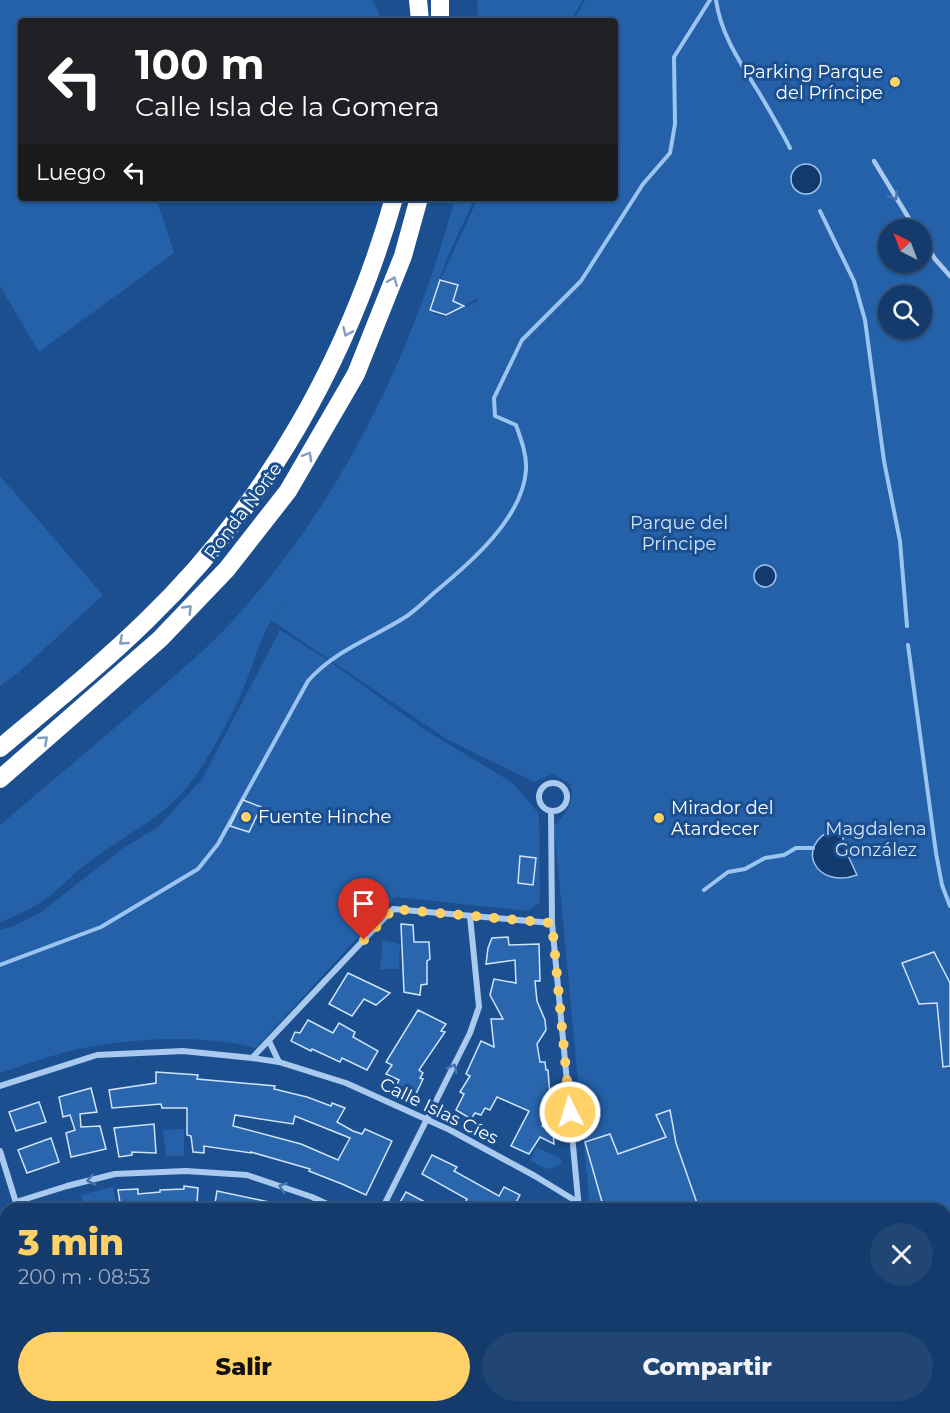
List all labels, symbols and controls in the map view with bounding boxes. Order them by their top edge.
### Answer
text: 100 m [135,38,264,90]
icon: left [36,42,114,120]
place label: Parking Parque del Príncipe [742,61,883,104]
marker: Parking Parque del Príncipe [888,75,902,89]
text: Calle Isla de la Gomera [135,90,440,123]
icon: left [118,156,151,189]
text: Luego [36,159,106,186]
one-way arrow [887,190,899,200]
north arrow [878,219,932,273]
map controls [878,219,932,339]
one-way arrow [386,277,398,288]
button: search [878,285,932,339]
one-way arrow [342,326,354,337]
one-way arrow [301,452,312,462]
street label: Ronda Norte [200,458,287,564]
park label: Parque del Príncipe [630,512,728,555]
one-way arrow [181,606,192,617]
one-way arrow [120,634,130,645]
one-way arrow [37,737,48,748]
place label: Mirador del Atardecer [671,797,773,840]
place label: Fuente Hinche [258,806,392,828]
marker: Fuente Hinche [239,810,253,824]
marker: Mirador del Atardecer [652,811,666,825]
park label: Magdalena González [825,818,927,861]
pin [338,878,389,940]
icon: arrive [347,887,380,920]
one-way arrow [446,1064,458,1075]
street label: Calle Islas Cíes [376,1073,502,1149]
position arrow [538,1080,602,1144]
one-way arrow [86,1173,96,1186]
one-way arrow [278,1182,289,1195]
text: 3 min [18,1220,124,1264]
button: close [870,1223,933,1286]
text: 200 m · 08:53 [18,1265,151,1289]
button: Salir [18,1332,470,1401]
button: Compartir [482,1332,933,1401]

